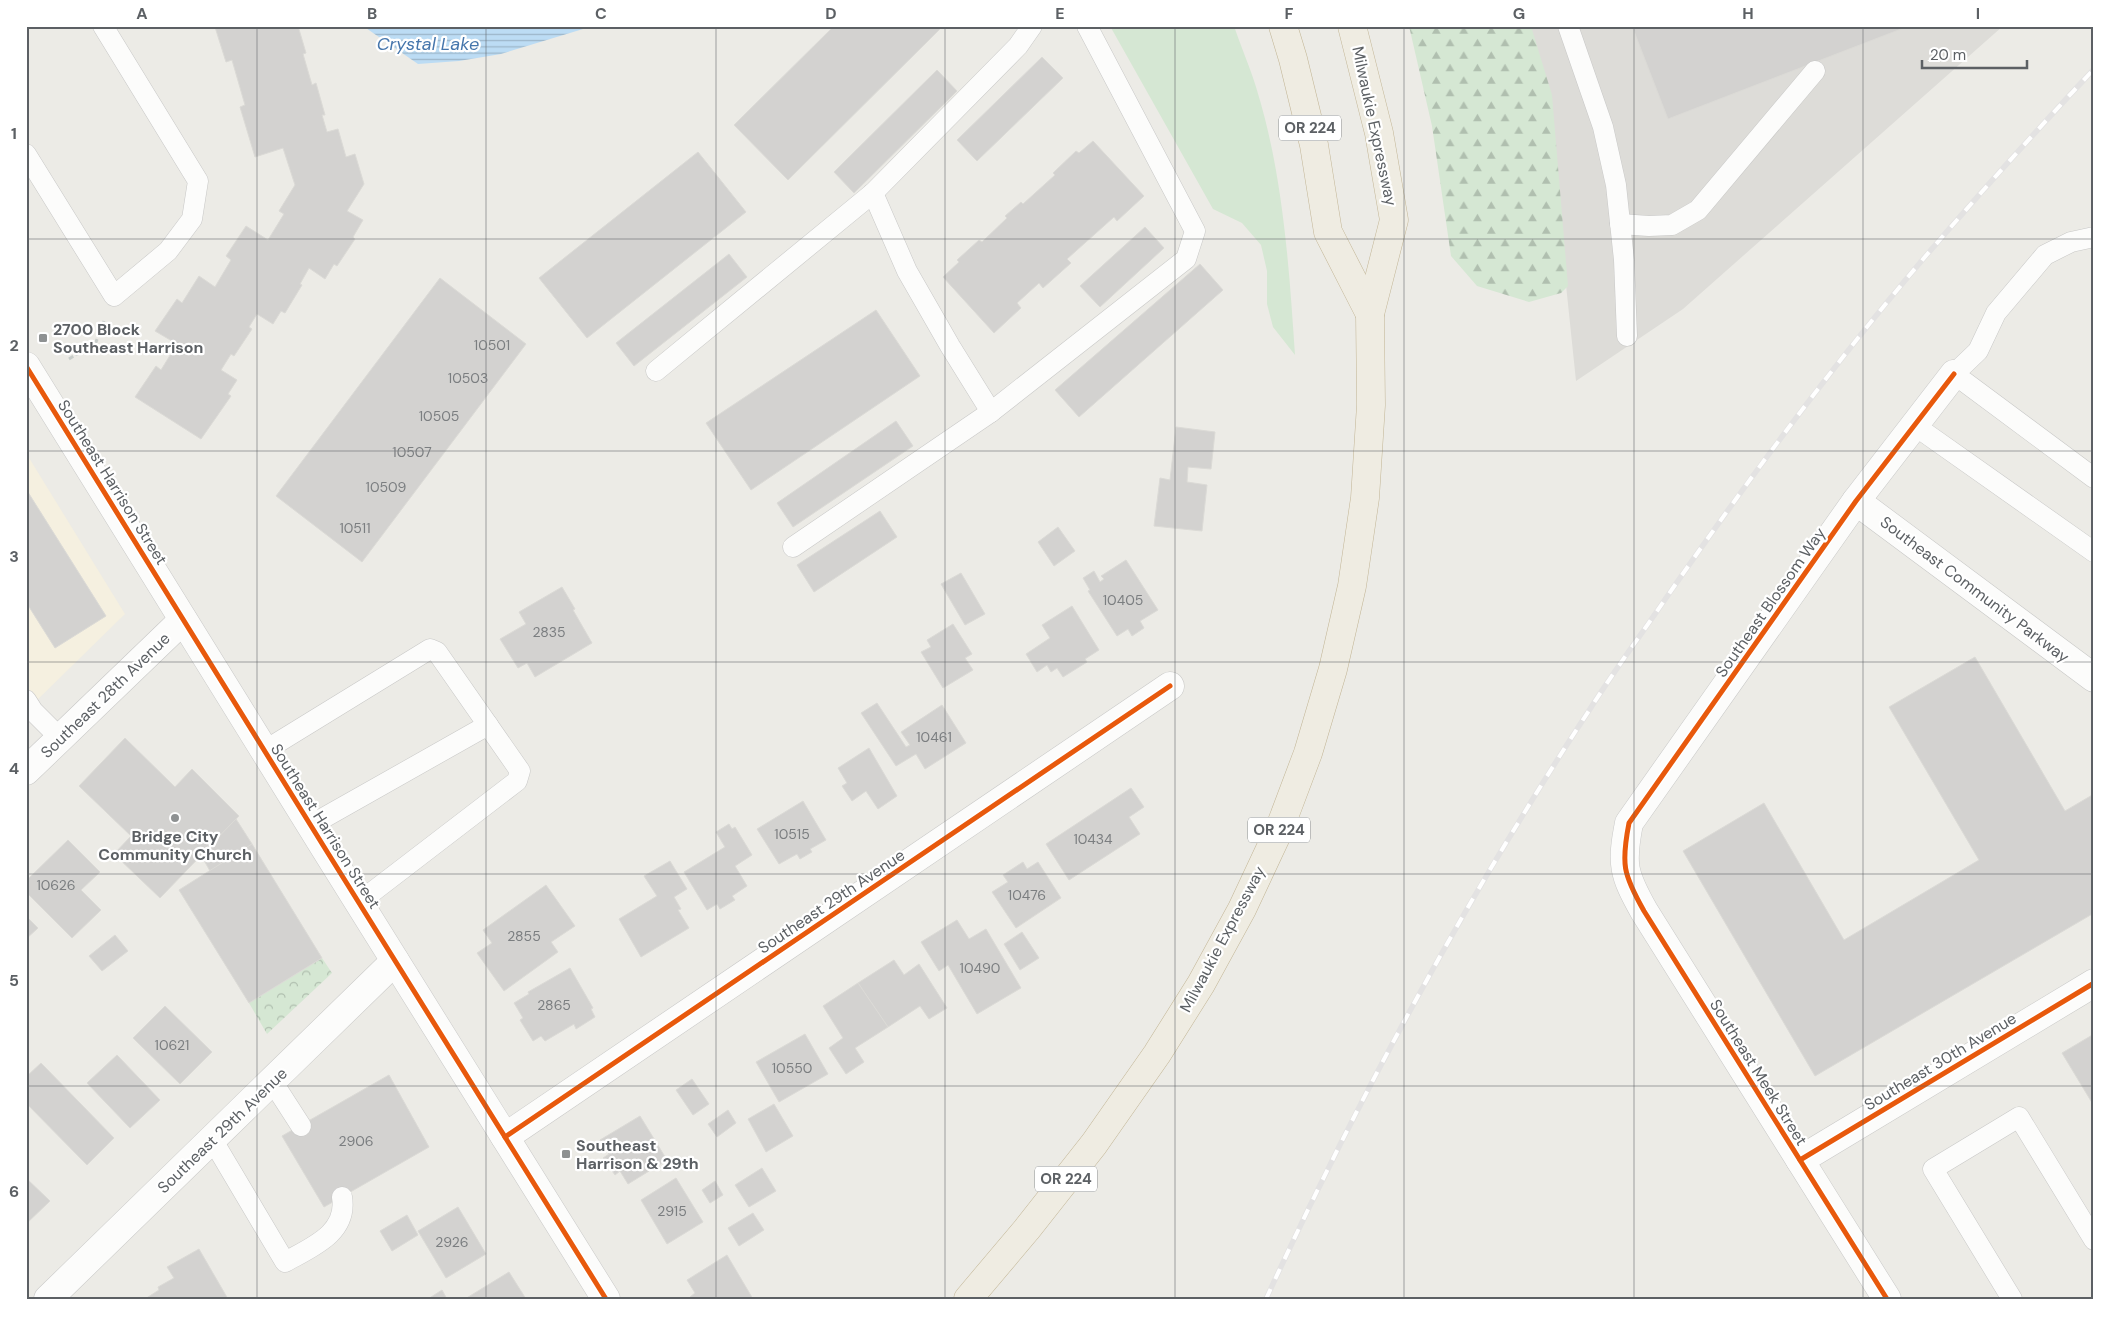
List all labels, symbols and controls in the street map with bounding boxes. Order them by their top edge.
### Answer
text: A [136,3,148,24]
text: B [367,3,377,24]
text: C [595,3,607,24]
text: D [825,3,837,24]
text: E [1055,3,1065,24]
text: F [1285,3,1294,24]
text: G [1513,3,1525,24]
text: H [1742,3,1754,24]
text: I [1976,3,1980,24]
water label: Crystal Lake [377,32,479,56]
scale bar [1922,38,2028,70]
street label: Milwaukie Expressway [1347,44,1402,208]
text: 20 m [1930,45,1966,65]
road number: OR 224 [1279,116,1341,140]
text: 1 [11,123,17,144]
place label: 2700 Block Southeast Harrison [53,319,203,358]
marker: 2700 Block Southeast Harrison [37,332,49,344]
text: 2 [9,335,19,356]
house number: 10501 [474,336,510,354]
house number: 10503 [448,369,488,387]
street label: Southeast Harrison Street [53,396,172,569]
house number: 10505 [419,407,459,425]
house number: 10507 [392,443,432,461]
house number: 10509 [366,478,407,496]
street label: Southeast Community Parkway [1876,511,2073,667]
house number: 10511 [339,519,371,537]
street label: Southeast Blossom Way [1711,523,1830,681]
text: 3 [9,546,19,567]
house number: 10405 [1103,591,1143,609]
house number: 2835 [532,623,566,641]
street label: Southeast 28th Avenue [36,628,175,763]
house number: 10461 [916,728,952,746]
street label: Southeast Harrison Street [266,740,385,913]
text: 4 [9,758,19,779]
marker: Bridge City Community Church [169,812,181,824]
road number: OR 224 [1248,818,1310,842]
house number: 10515 [774,825,810,843]
place label: Bridge City Community Church [98,826,252,865]
house number: 10434 [1073,830,1113,848]
street label: Southeast 29th Avenue [754,844,909,958]
street label: Milwaukie Expressway [1175,862,1270,1016]
house number: 10626 [36,876,76,894]
house number: 10476 [1008,886,1046,904]
house number: 2855 [507,927,541,945]
house number: 10490 [960,959,1000,977]
text: 5 [9,970,19,991]
street label: Southeast Meek Street [1705,995,1812,1149]
house number: 2865 [537,996,571,1014]
street label: Southeast 30th Avenue [1860,1008,2020,1115]
house number: 10621 [155,1036,189,1054]
house number: 10550 [772,1059,812,1077]
street label: Southeast 29th Avenue [153,1063,292,1198]
house number: 2906 [338,1132,374,1150]
place label: Southeast Harrison & 29th [576,1135,699,1174]
marker: Southeast Harrison & 29th [560,1148,572,1160]
road number: OR 224 [1035,1166,1097,1192]
text: 6 [9,1181,19,1202]
house number: 2915 [657,1202,687,1220]
house number: 2926 [435,1233,469,1251]

